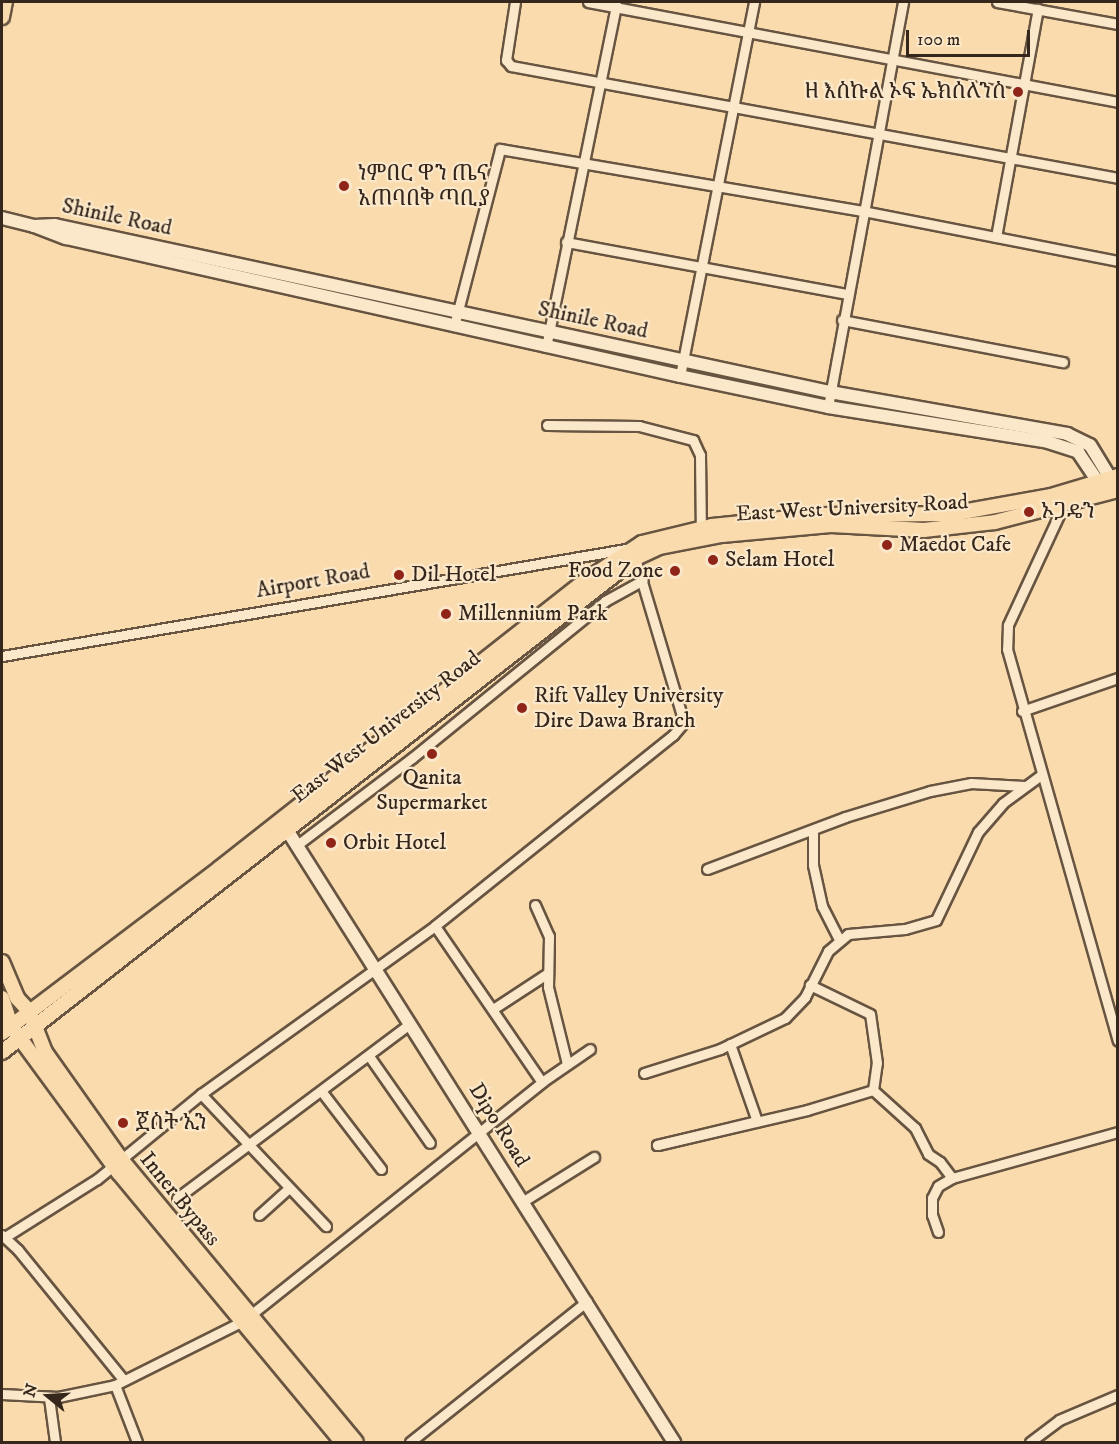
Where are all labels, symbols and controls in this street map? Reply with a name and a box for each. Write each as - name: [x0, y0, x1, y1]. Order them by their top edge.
- scale bar: [909, 18, 1034, 56]
- text: 100 m: [917, 29, 960, 51]
- place label: ዘ እስኩል ኦፍ ኤክሰለንስ: [804, 79, 1006, 105]
- marker: ዘ እስኩል ኦፍ ኤክሰለንስ: [1011, 85, 1025, 99]
- place label: ነምበር ዋን ጤና አጠባበቅ ጣቢያ: [358, 160, 490, 212]
- marker: ነምበር ዋን ጤና አጠባበቅ ጣቢያ: [335, 177, 353, 195]
- street label: Shinile Road: [60, 192, 174, 242]
- street label: Shinile Road: [536, 295, 650, 345]
- street label: East West University Road: [735, 489, 969, 527]
- place label: ኦጋዴን: [1041, 499, 1095, 525]
- marker: ኦጋዴን: [1022, 505, 1036, 519]
- place label: Maedot Cafe: [899, 532, 1011, 558]
- marker: Maedot Cafe: [880, 538, 894, 552]
- place label: Selam Hotel: [725, 547, 834, 573]
- marker: Selam Hotel: [706, 553, 720, 567]
- street label: Airport Road: [254, 558, 372, 604]
- place label: Food Zone: [568, 558, 663, 584]
- place label: Dil Hotel: [411, 562, 496, 588]
- marker: Food Zone: [668, 564, 682, 578]
- marker: Dil Hotel: [392, 568, 406, 582]
- place label: Millennium Park: [458, 601, 608, 627]
- marker: Millennium Park: [439, 607, 453, 621]
- street label: East West University Road: [286, 645, 486, 809]
- place label: Rift Valley University Dire Dawa Branch: [534, 682, 723, 734]
- marker: Rift Valley University Dire Dawa Branch: [515, 701, 529, 715]
- marker: Qanita Supermarket: [425, 747, 439, 761]
- place label: Qanita Supermarket: [376, 764, 488, 816]
- place label: Orbit Hotel: [343, 830, 446, 856]
- marker: Orbit Hotel: [324, 836, 338, 850]
- street label: Dipo Road: [463, 1078, 535, 1172]
- place label: ጀስት ኢን: [135, 1110, 207, 1136]
- marker: ጀስት ኢን: [116, 1116, 130, 1130]
- street label: Inner Bypass: [134, 1147, 226, 1251]
- north arrow: [18, 1366, 78, 1426]
- text: N: [19, 1381, 42, 1400]

